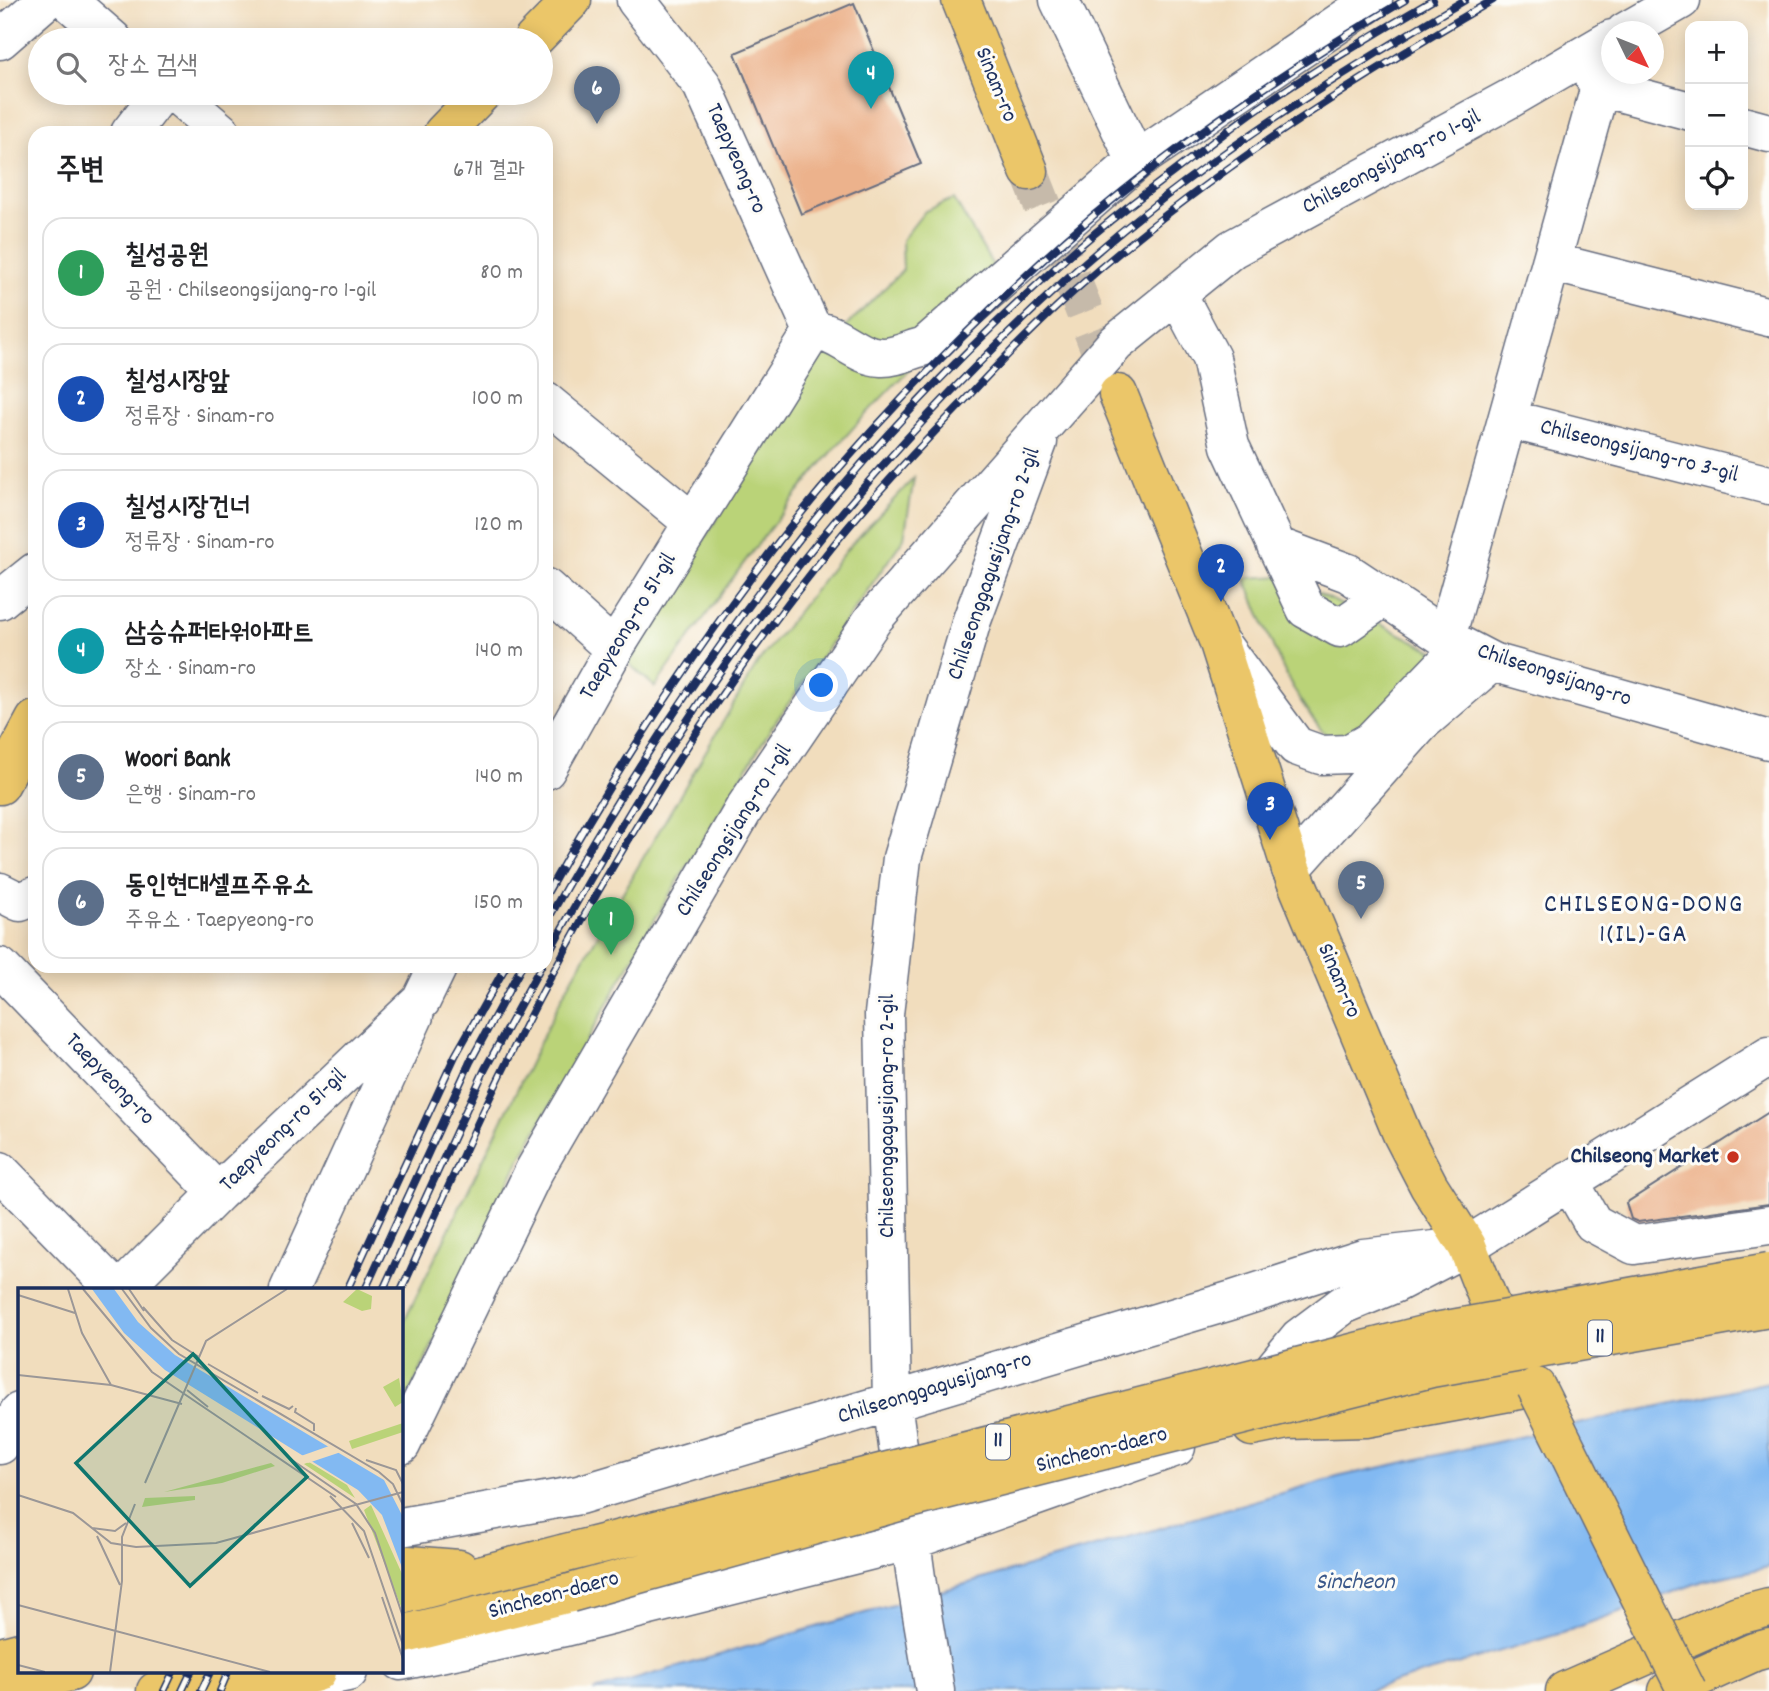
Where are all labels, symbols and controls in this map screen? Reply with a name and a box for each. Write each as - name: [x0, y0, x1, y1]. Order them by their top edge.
- north arrow: [1601, 21, 1664, 84]
- map controls: [1685, 21, 1748, 210]
- button: +: [1685, 21, 1748, 84]
- search box: [28, 28, 553, 105]
- street label: Sinam-ro: [965, 43, 1025, 127]
- icon: search: [52, 48, 90, 86]
- text: 장소 검색: [108, 48, 198, 85]
- pin: 4: [848, 51, 894, 109]
- pin: 6: [574, 66, 620, 124]
- button: −: [1685, 84, 1748, 147]
- street label: Taepyeong-ro: [696, 99, 774, 219]
- street label: Chilseongsijang-ro 1-gil: [1297, 102, 1488, 224]
- button: locate: [1685, 147, 1748, 210]
- text: 주변: [56, 151, 104, 194]
- text: 6개 결과: [453, 155, 525, 188]
- text: 칠성공원: [125, 238, 209, 275]
- text: 1: [78, 257, 84, 290]
- text: 80 m: [480, 257, 523, 290]
- text: 공원 · Chilseongsijang-ro 1-gil: [125, 275, 376, 308]
- text: 칠성시장앞: [125, 364, 230, 401]
- text: 2: [76, 383, 86, 416]
- text: 100 m: [472, 383, 523, 416]
- text: 정류장 · Sinam-ro: [125, 401, 275, 434]
- street label: Chilseongsijang-ro 3-gil: [1536, 411, 1742, 493]
- street label: Chilseonggagusijang-ro 2-gil: [940, 443, 1051, 685]
- text: 칠성시장건너: [125, 490, 251, 527]
- text: 3: [76, 509, 86, 542]
- text: 120 m: [474, 509, 523, 542]
- text: 정류장 · Sinam-ro: [125, 527, 275, 560]
- pin: 2: [1198, 544, 1244, 602]
- street label: Taepyeong-ro 51-gil: [572, 547, 686, 707]
- text: 삼승슈퍼타워아파트: [125, 616, 313, 653]
- text: 4: [76, 635, 86, 668]
- text: 140 m: [475, 635, 523, 668]
- street label: Chilseongsijang-ro: [1473, 636, 1635, 716]
- text: 장소 · Sinam-ro: [125, 653, 256, 686]
- your location: [804, 668, 838, 702]
- street label: Chilseongsijang-ro 1-gil: [668, 738, 802, 924]
- text: Woori Bank: [125, 742, 231, 779]
- text: 5: [76, 761, 86, 794]
- text: 140 m: [475, 761, 523, 794]
- text: 은행 · Sinam-ro: [125, 779, 256, 812]
- pin: 3: [1247, 782, 1293, 840]
- pin: 5: [1338, 861, 1384, 919]
- text: 동인현대셀프주유소: [125, 868, 313, 905]
- text: 6: [75, 887, 87, 920]
- text: 150 m: [474, 887, 523, 920]
- district label: CHILSEONG-DONG 1(IL)-GA: [1544, 887, 1744, 954]
- pin: 1: [588, 897, 634, 955]
- text: 주유소 · Taepyeong-ro: [125, 905, 314, 938]
- street label: Sinam-ro: [1308, 939, 1368, 1023]
- street label: Chilseonggagusijang-ro 2-gil: [872, 993, 905, 1238]
- street label: Taepyeong-ro: [56, 1026, 162, 1134]
- street label: Taepyeong-ro 51-gil: [213, 1061, 356, 1201]
- place label: Chilseong Market: [1571, 1141, 1720, 1174]
- marker: Chilseong Market: [1725, 1149, 1741, 1165]
- inset map: [18, 1288, 402, 1674]
- road number: 11: [1588, 1320, 1612, 1356]
- street label: Chilseonggagusijang-ro: [834, 1344, 1036, 1434]
- street label: Sincheon-daero: [1033, 1419, 1171, 1483]
- road number: 11: [986, 1424, 1010, 1460]
- street label: Sincheon-daero: [485, 1563, 623, 1629]
- water label: Sincheon: [1315, 1566, 1395, 1600]

